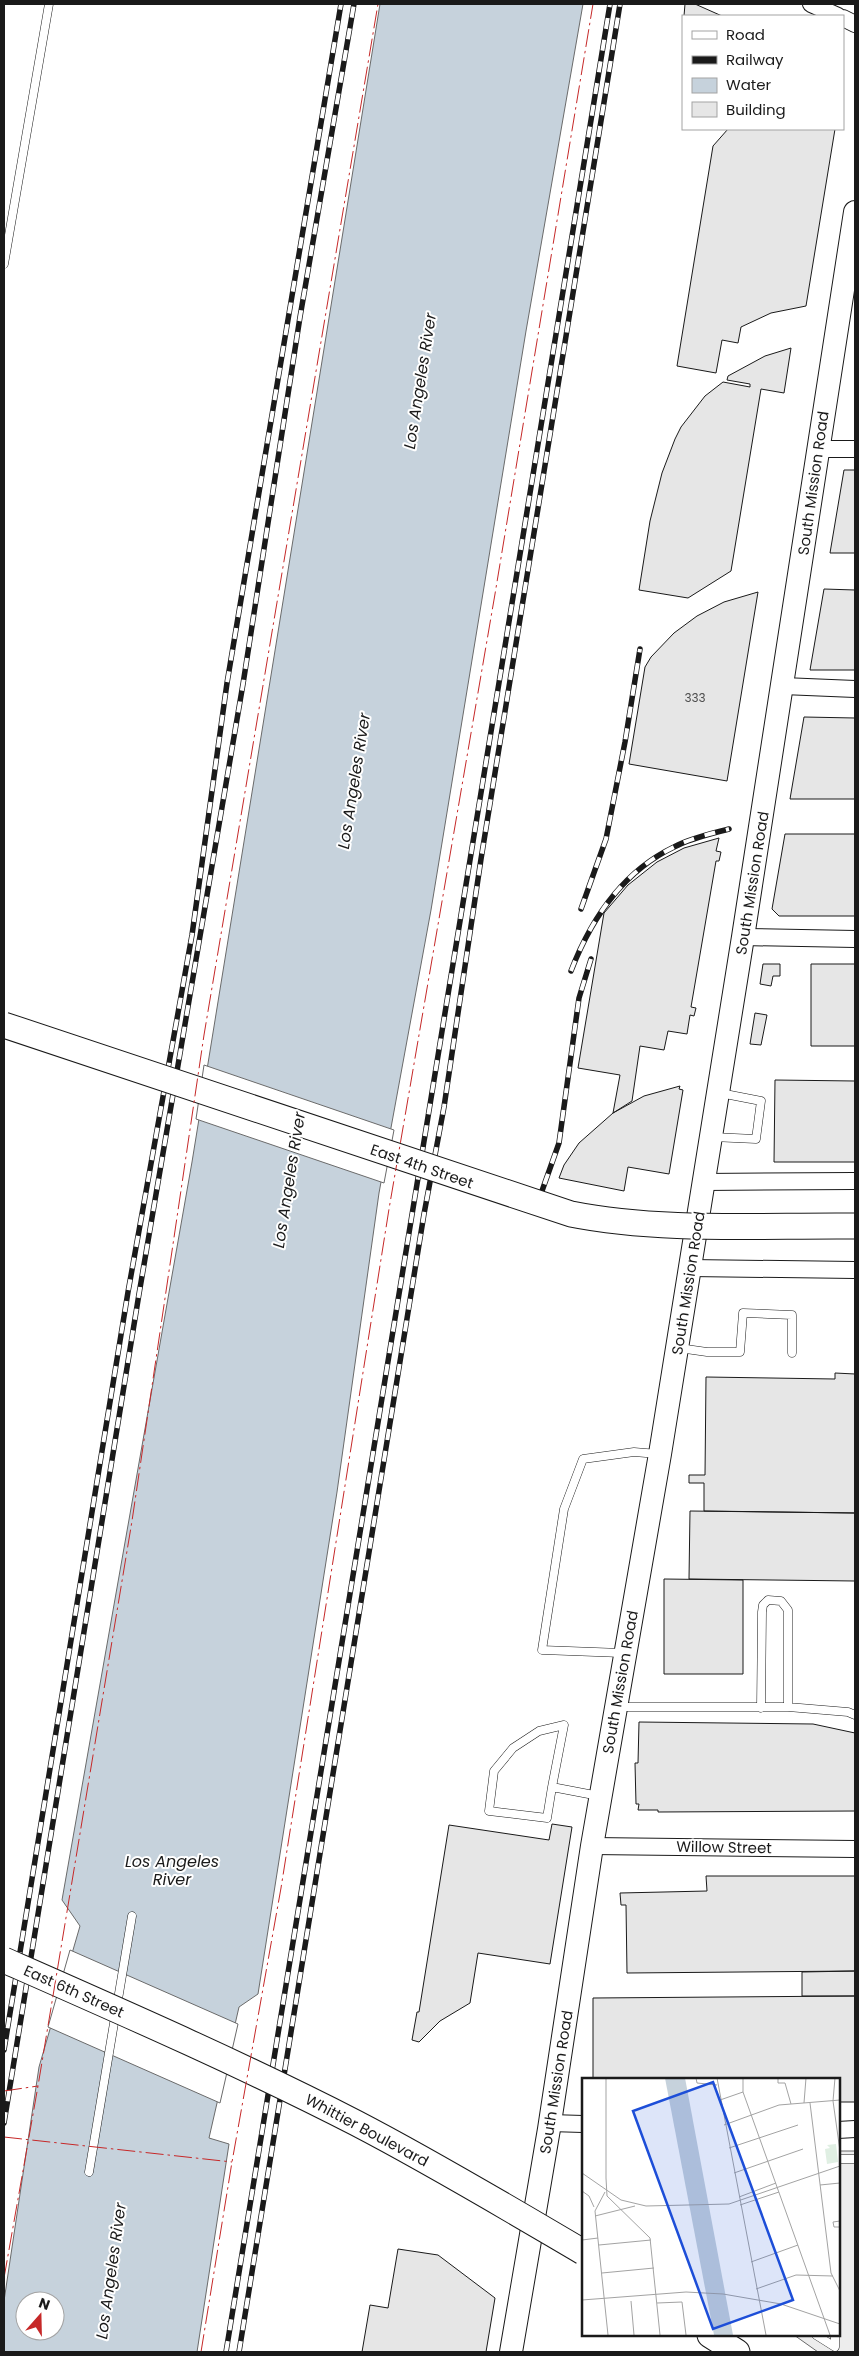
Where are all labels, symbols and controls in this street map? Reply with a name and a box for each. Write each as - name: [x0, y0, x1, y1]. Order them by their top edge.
- legend: [682, 15, 844, 130]
- text: Road: [726, 24, 765, 45]
- text: Railway: [726, 49, 784, 70]
- text: Water: [726, 74, 772, 95]
- text: Building: [726, 99, 786, 120]
- water label: Los Angeles River: [398, 310, 442, 451]
- street label: South Mission Road: [792, 410, 834, 556]
- house number: 333: [684, 689, 706, 706]
- water label: Los Angeles River: [332, 710, 376, 851]
- street label: South Mission Road: [730, 810, 774, 956]
- water label: Los Angeles River: [267, 1109, 311, 1250]
- street label: East 4th Street: [368, 1139, 476, 1193]
- street label: South Mission Road: [666, 1210, 710, 1356]
- street label: South Mission Road: [597, 1609, 643, 1755]
- street label: Willow Street: [676, 1836, 772, 1858]
- water label: Los Angeles River: [125, 1850, 219, 1891]
- street label: East 6th Street: [21, 1960, 127, 2022]
- street label: South Mission Road: [534, 2009, 578, 2155]
- inset map: [582, 2078, 839, 2336]
- street label: Whittier Boulevard: [302, 2089, 432, 2171]
- water label: Los Angeles River: [90, 2200, 132, 2341]
- north arrow: [15, 2291, 65, 2341]
- text: N: [36, 2293, 53, 2315]

